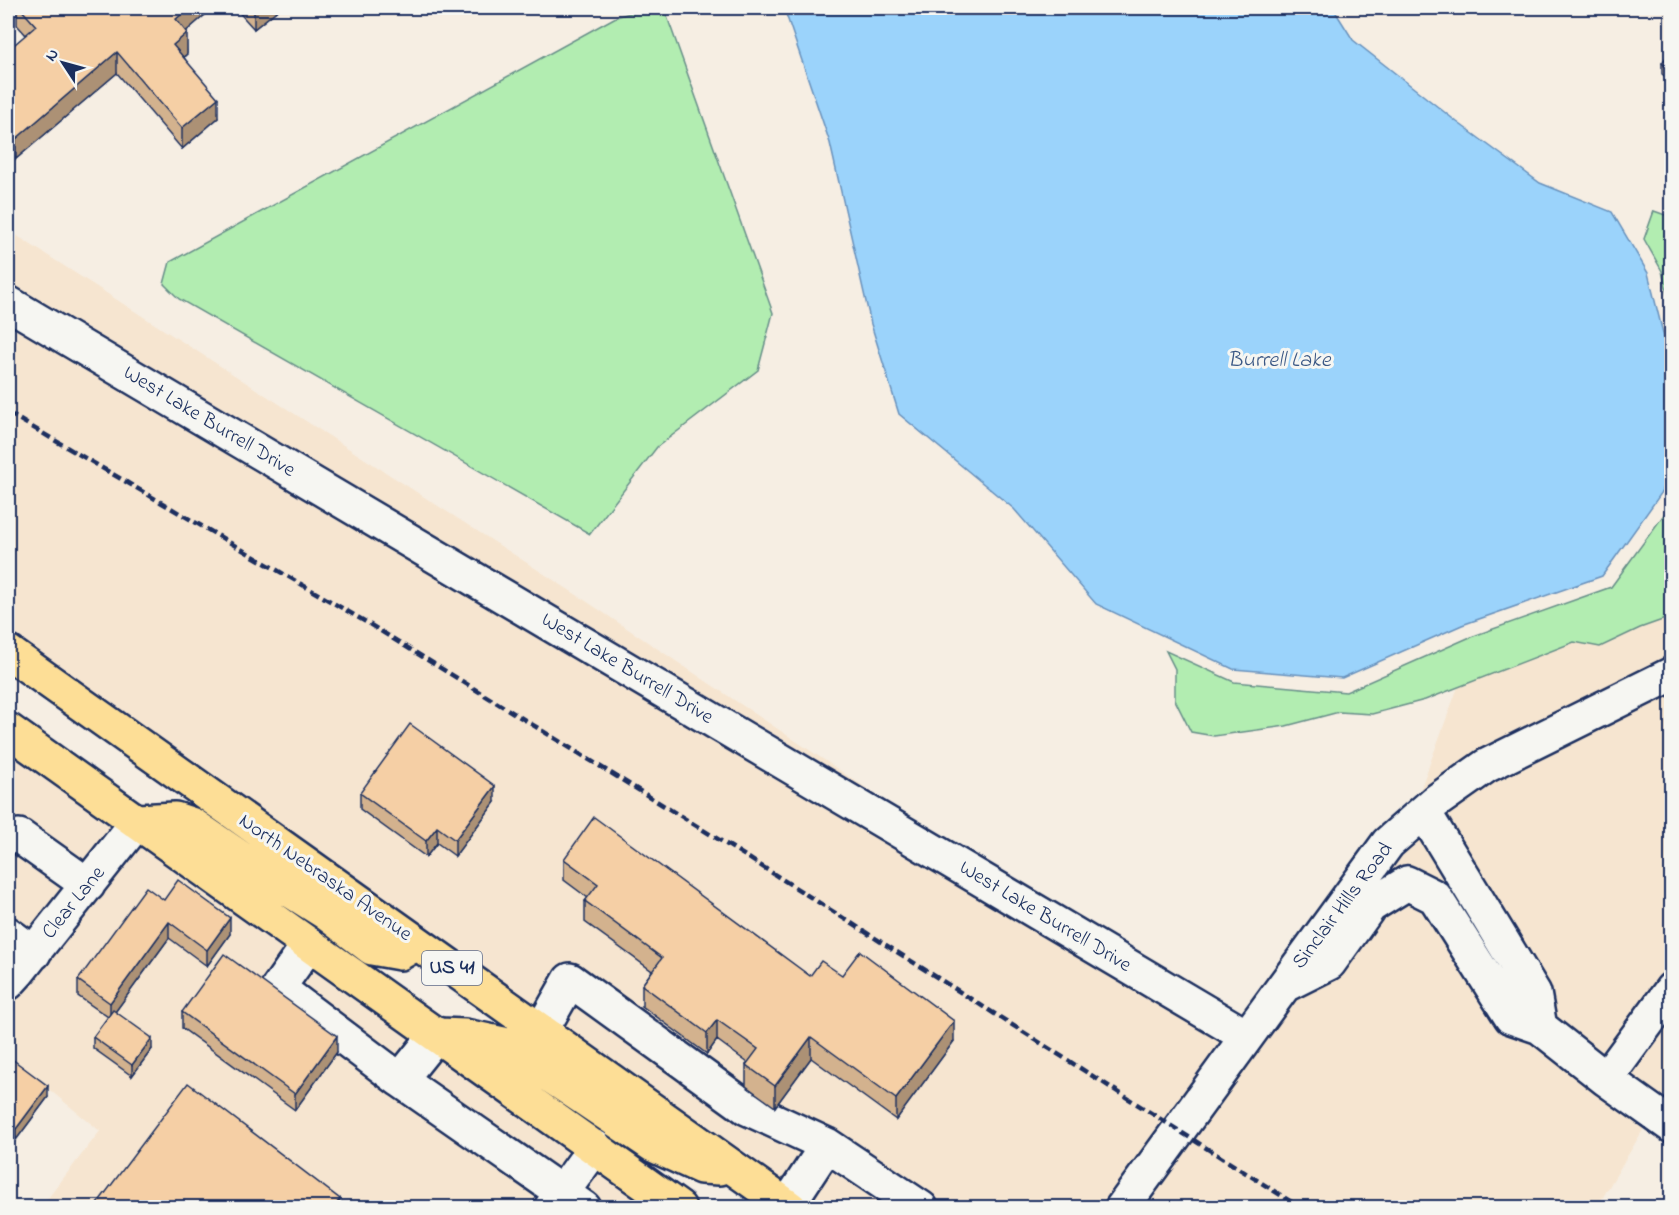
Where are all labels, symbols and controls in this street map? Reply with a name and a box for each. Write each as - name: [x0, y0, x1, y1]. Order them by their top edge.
- north arrow: [33, 33, 93, 93]
- text: N: [40, 44, 65, 67]
- water label: Burrell Lake: [1227, 345, 1332, 377]
- street label: West Lake Burrell Drive: [117, 359, 301, 486]
- street label: West Lake Burrell Drive: [535, 606, 719, 733]
- street label: North Nebraska Avenue: [232, 807, 418, 950]
- street label: Sinclair Hills Road: [1285, 836, 1401, 976]
- street label: West Lake Burrell Drive: [953, 854, 1137, 981]
- street label: Clear Lane: [35, 860, 113, 946]
- road number: US 41: [422, 951, 482, 985]

